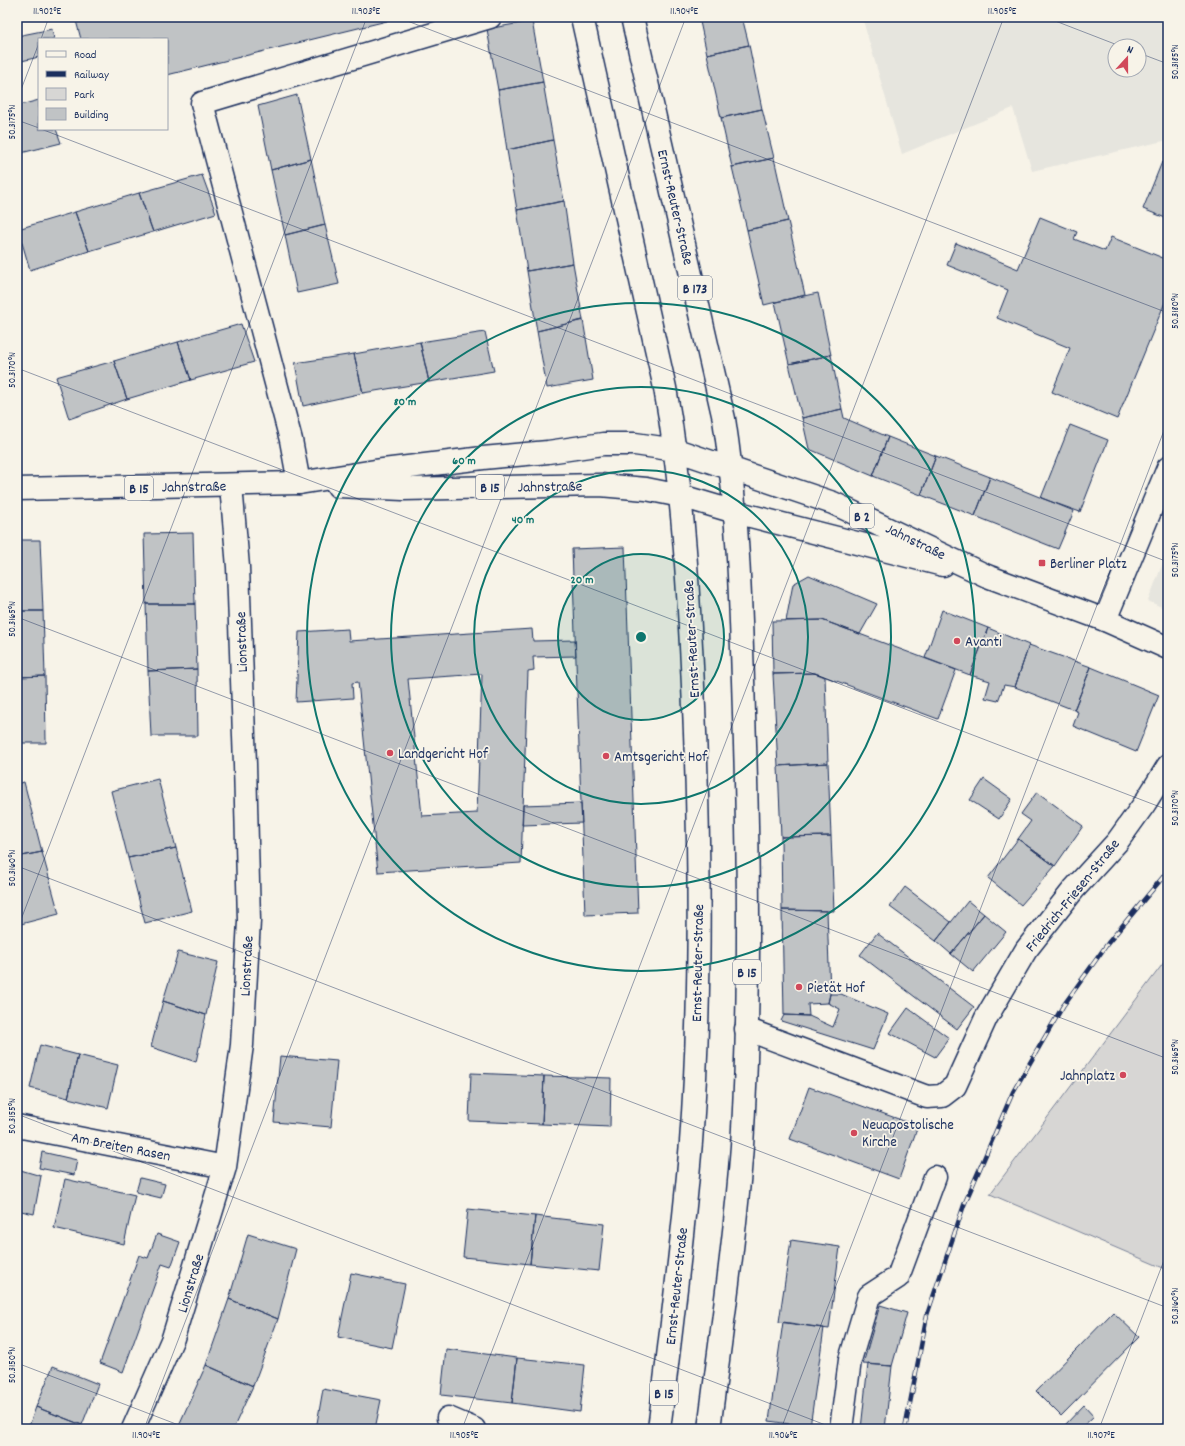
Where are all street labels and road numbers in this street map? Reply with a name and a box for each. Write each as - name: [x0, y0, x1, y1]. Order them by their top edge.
- street label: Ernst-Reuter-Straße: [650, 148, 698, 268]
- road number: B 173: [678, 276, 712, 300]
- road number: B 15: [476, 475, 504, 499]
- road number: B 15: [125, 476, 153, 500]
- street label: Jahnstraße: [162, 476, 227, 500]
- street label: Jahnstraße: [518, 476, 583, 500]
- road number: B 2: [850, 504, 874, 528]
- street label: Jahnstraße: [881, 519, 949, 567]
- street label: Ernst-Reuter-Straße: [679, 579, 707, 698]
- street label: Lionstraße: [231, 611, 255, 673]
- street label: Friedrich-Friesen-Straße: [1021, 835, 1126, 958]
- street label: Ernst-Reuter-Straße: [687, 903, 711, 1022]
- street label: Lionstraße: [235, 935, 261, 997]
- road number: B 15: [733, 960, 761, 984]
- street label: Am Breiten Rasen: [69, 1128, 172, 1168]
- street label: Ernst-Reuter-Straße: [661, 1226, 695, 1346]
- street label: Lionstraße: [173, 1251, 211, 1316]
- road number: B 15: [650, 1381, 678, 1405]

